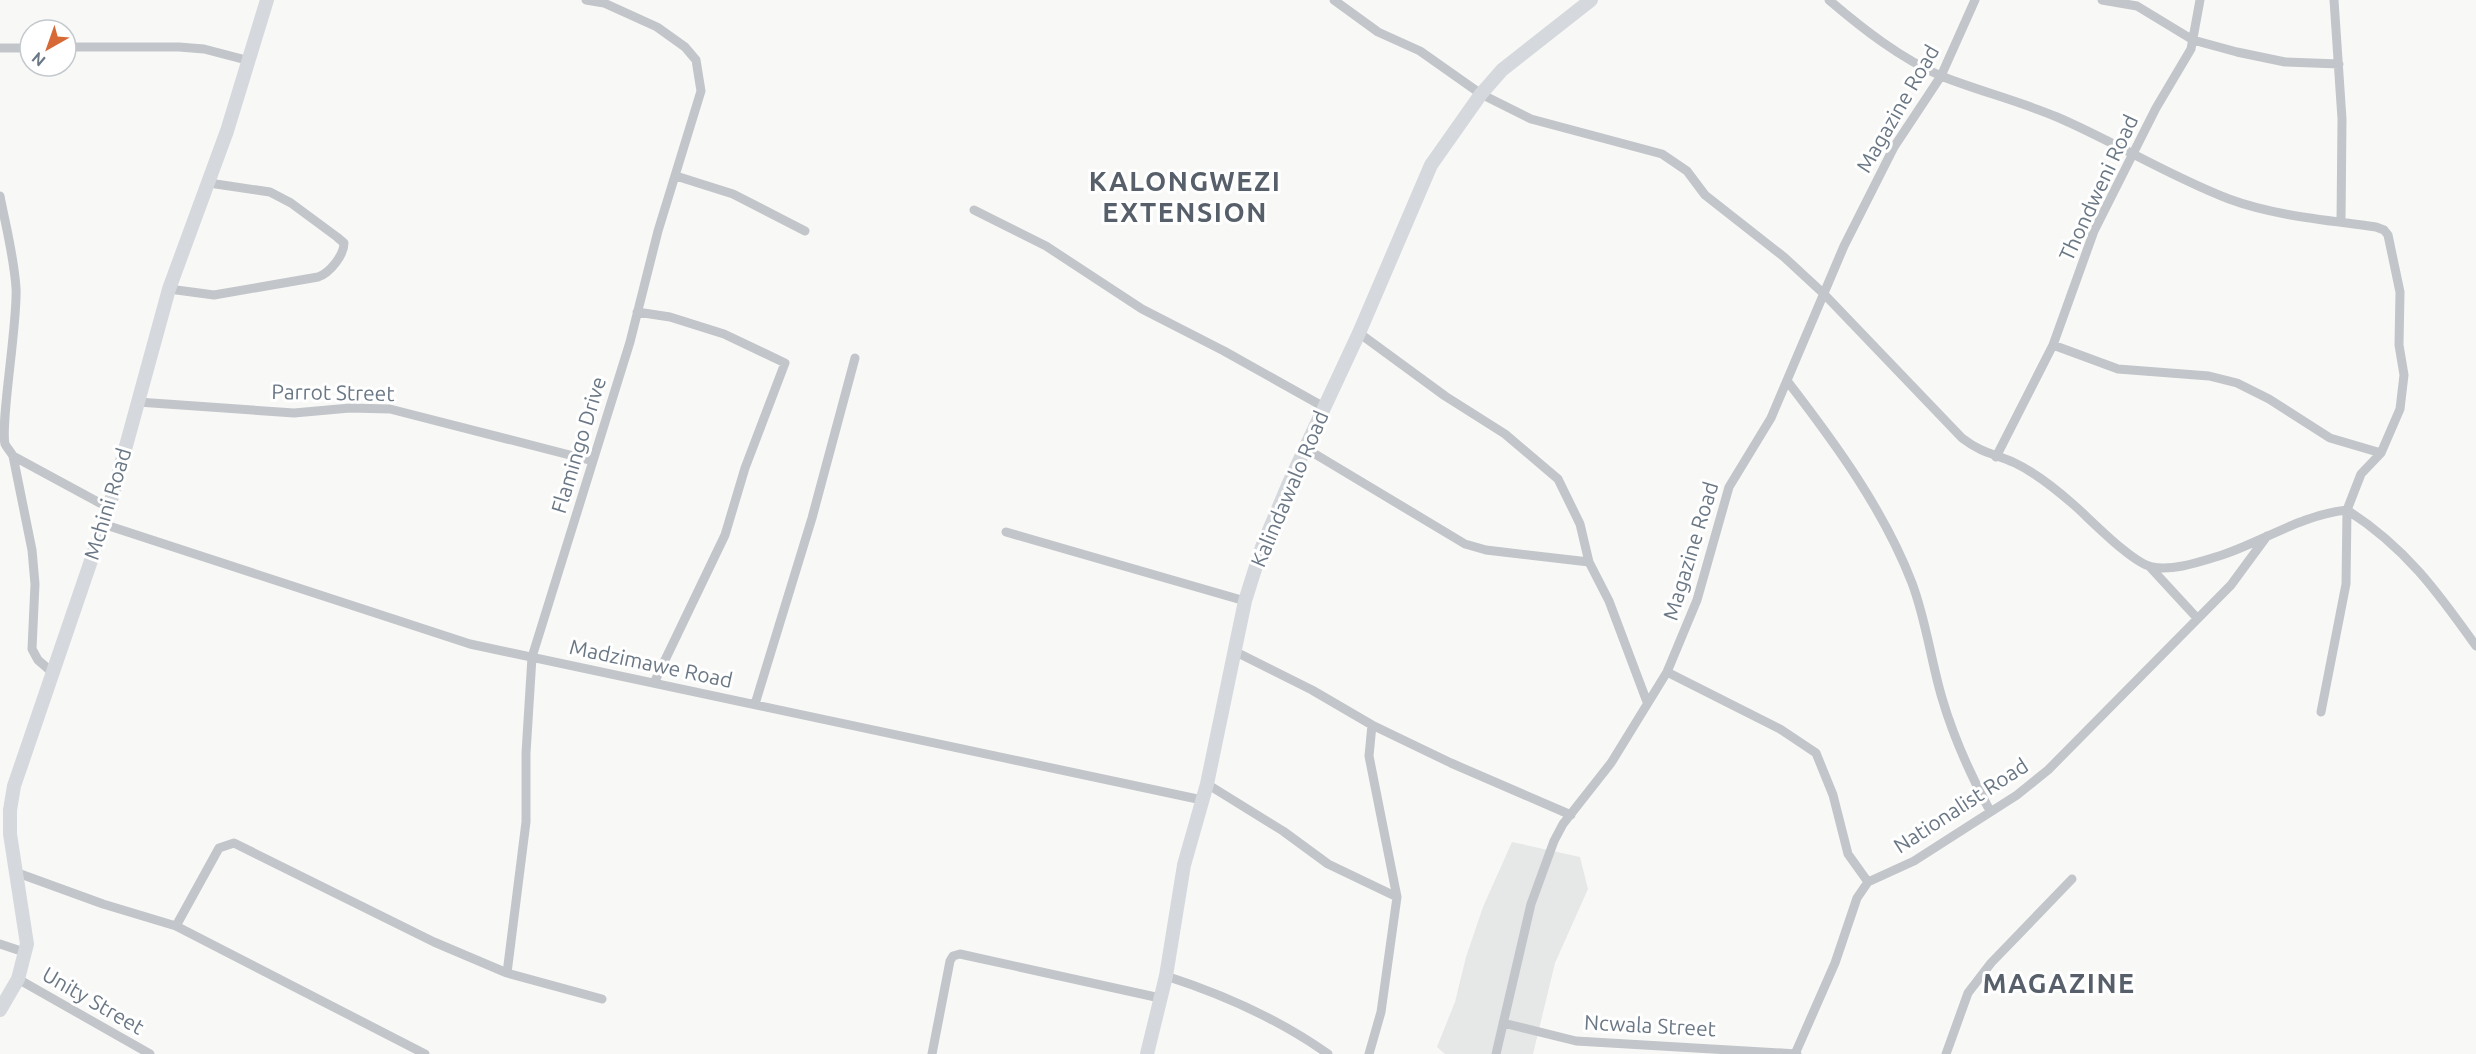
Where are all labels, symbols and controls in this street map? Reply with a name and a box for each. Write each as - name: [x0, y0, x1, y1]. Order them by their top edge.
- north arrow: [18, 18, 78, 78]
- street label: Magazine Road: [1851, 40, 1943, 177]
- text: N: [28, 49, 49, 70]
- street label: Thondweni Road: [2054, 111, 2142, 264]
- district label: KALONGWEZI EXTENSION: [1089, 166, 1281, 227]
- street label: Flamingo Drive: [546, 374, 610, 516]
- street label: Parrot Street: [271, 379, 395, 405]
- street label: Kalindawalo Road: [1245, 407, 1333, 570]
- street label: Mchini Road: [79, 445, 135, 562]
- street label: Magazine Road: [1658, 479, 1722, 623]
- street label: Madzimawe Road: [567, 634, 735, 692]
- street label: Nationalist Road: [1889, 753, 2032, 858]
- street label: Unity Street: [38, 961, 149, 1039]
- district label: MAGAZINE: [1982, 968, 2136, 998]
- street label: Ncwala Street: [1584, 1010, 1717, 1040]

